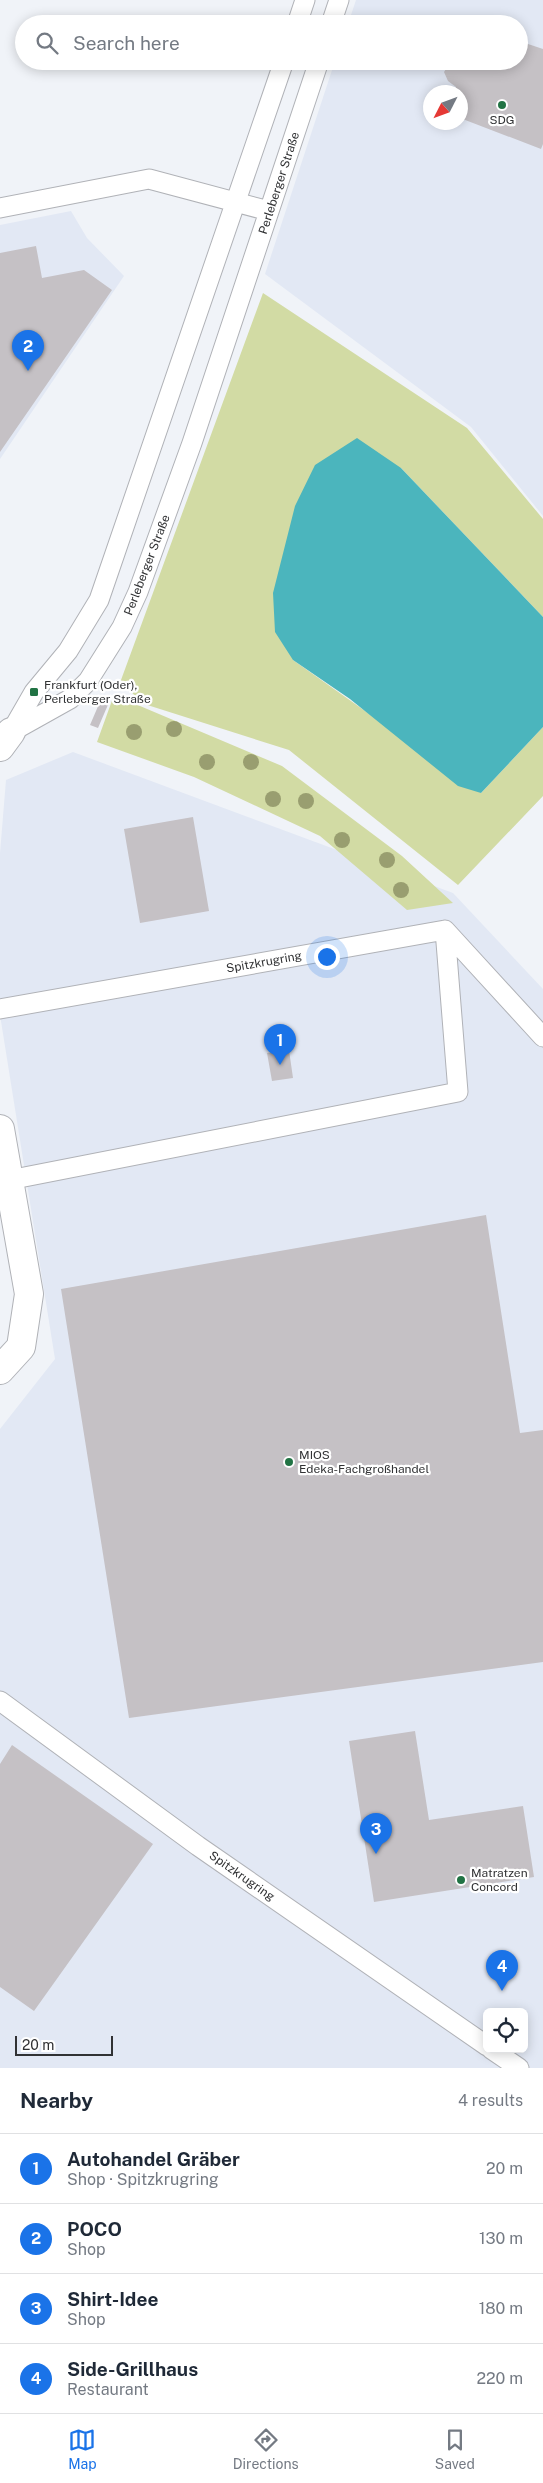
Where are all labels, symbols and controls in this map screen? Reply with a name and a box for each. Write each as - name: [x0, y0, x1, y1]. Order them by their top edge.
- search box: [15, 15, 528, 70]
- icon: search: [33, 29, 61, 57]
- text: Search here: [73, 32, 180, 54]
- north arrow: [423, 85, 468, 130]
- marker: SDG: [496, 99, 508, 111]
- place label: SDG: [489, 113, 515, 127]
- street label: Perleberger Straße: [256, 130, 302, 236]
- pin: 2: [12, 330, 44, 371]
- street label: Perleberger Straße: [121, 512, 173, 617]
- place label: Frankfurt (Oder), Perleberger Straße: [44, 678, 151, 706]
- marker: Frankfurt (Oder), Perleberger Straße: [28, 686, 40, 698]
- your location: [314, 944, 340, 970]
- street label: Spitzkrugring: [225, 948, 303, 976]
- pin: 1: [264, 1024, 296, 1065]
- place label: MIOS Edeka-Fachgroßhandel: [299, 1448, 429, 1476]
- marker: MIOS Edeka-Fachgroßhandel: [283, 1456, 295, 1468]
- pin: 3: [360, 1813, 392, 1854]
- street label: Spitzkrugring: [207, 1848, 277, 1904]
- place label: Matratzen Concord: [471, 1866, 528, 1894]
- marker: Matratzen Concord: [455, 1874, 467, 1886]
- pin: 4: [486, 1950, 518, 1991]
- map controls: [483, 2008, 528, 2053]
- button: locate: [483, 2008, 528, 2053]
- scale bar: [15, 2033, 112, 2056]
- text: 20 m: [22, 2037, 54, 2053]
- text: Nearby: [20, 2088, 93, 2113]
- text: 4 results: [458, 2091, 523, 2110]
- text: Autohandel Gräber: [67, 2148, 240, 2170]
- text: 1: [33, 2159, 39, 2178]
- text: 20 m: [486, 2159, 523, 2178]
- text: Shop · Spitzkrugring: [67, 2170, 219, 2189]
- text: POCO: [67, 2218, 122, 2240]
- text: 2: [31, 2229, 41, 2248]
- text: 130 m: [479, 2229, 523, 2248]
- text: Shop: [67, 2240, 106, 2259]
- text: Shirt-Idee: [67, 2288, 158, 2310]
- text: 3: [31, 2299, 41, 2318]
- text: 180 m: [479, 2299, 523, 2318]
- text: Shop: [67, 2310, 106, 2329]
- text: Side-Grillhaus: [67, 2358, 198, 2380]
- text: 4: [31, 2369, 41, 2388]
- text: 220 m: [476, 2369, 523, 2388]
- text: Restaurant: [67, 2380, 149, 2399]
- tab: Map: [68, 2426, 97, 2472]
- tab: Directions: [233, 2426, 299, 2472]
- tab: Saved: [435, 2426, 475, 2472]

